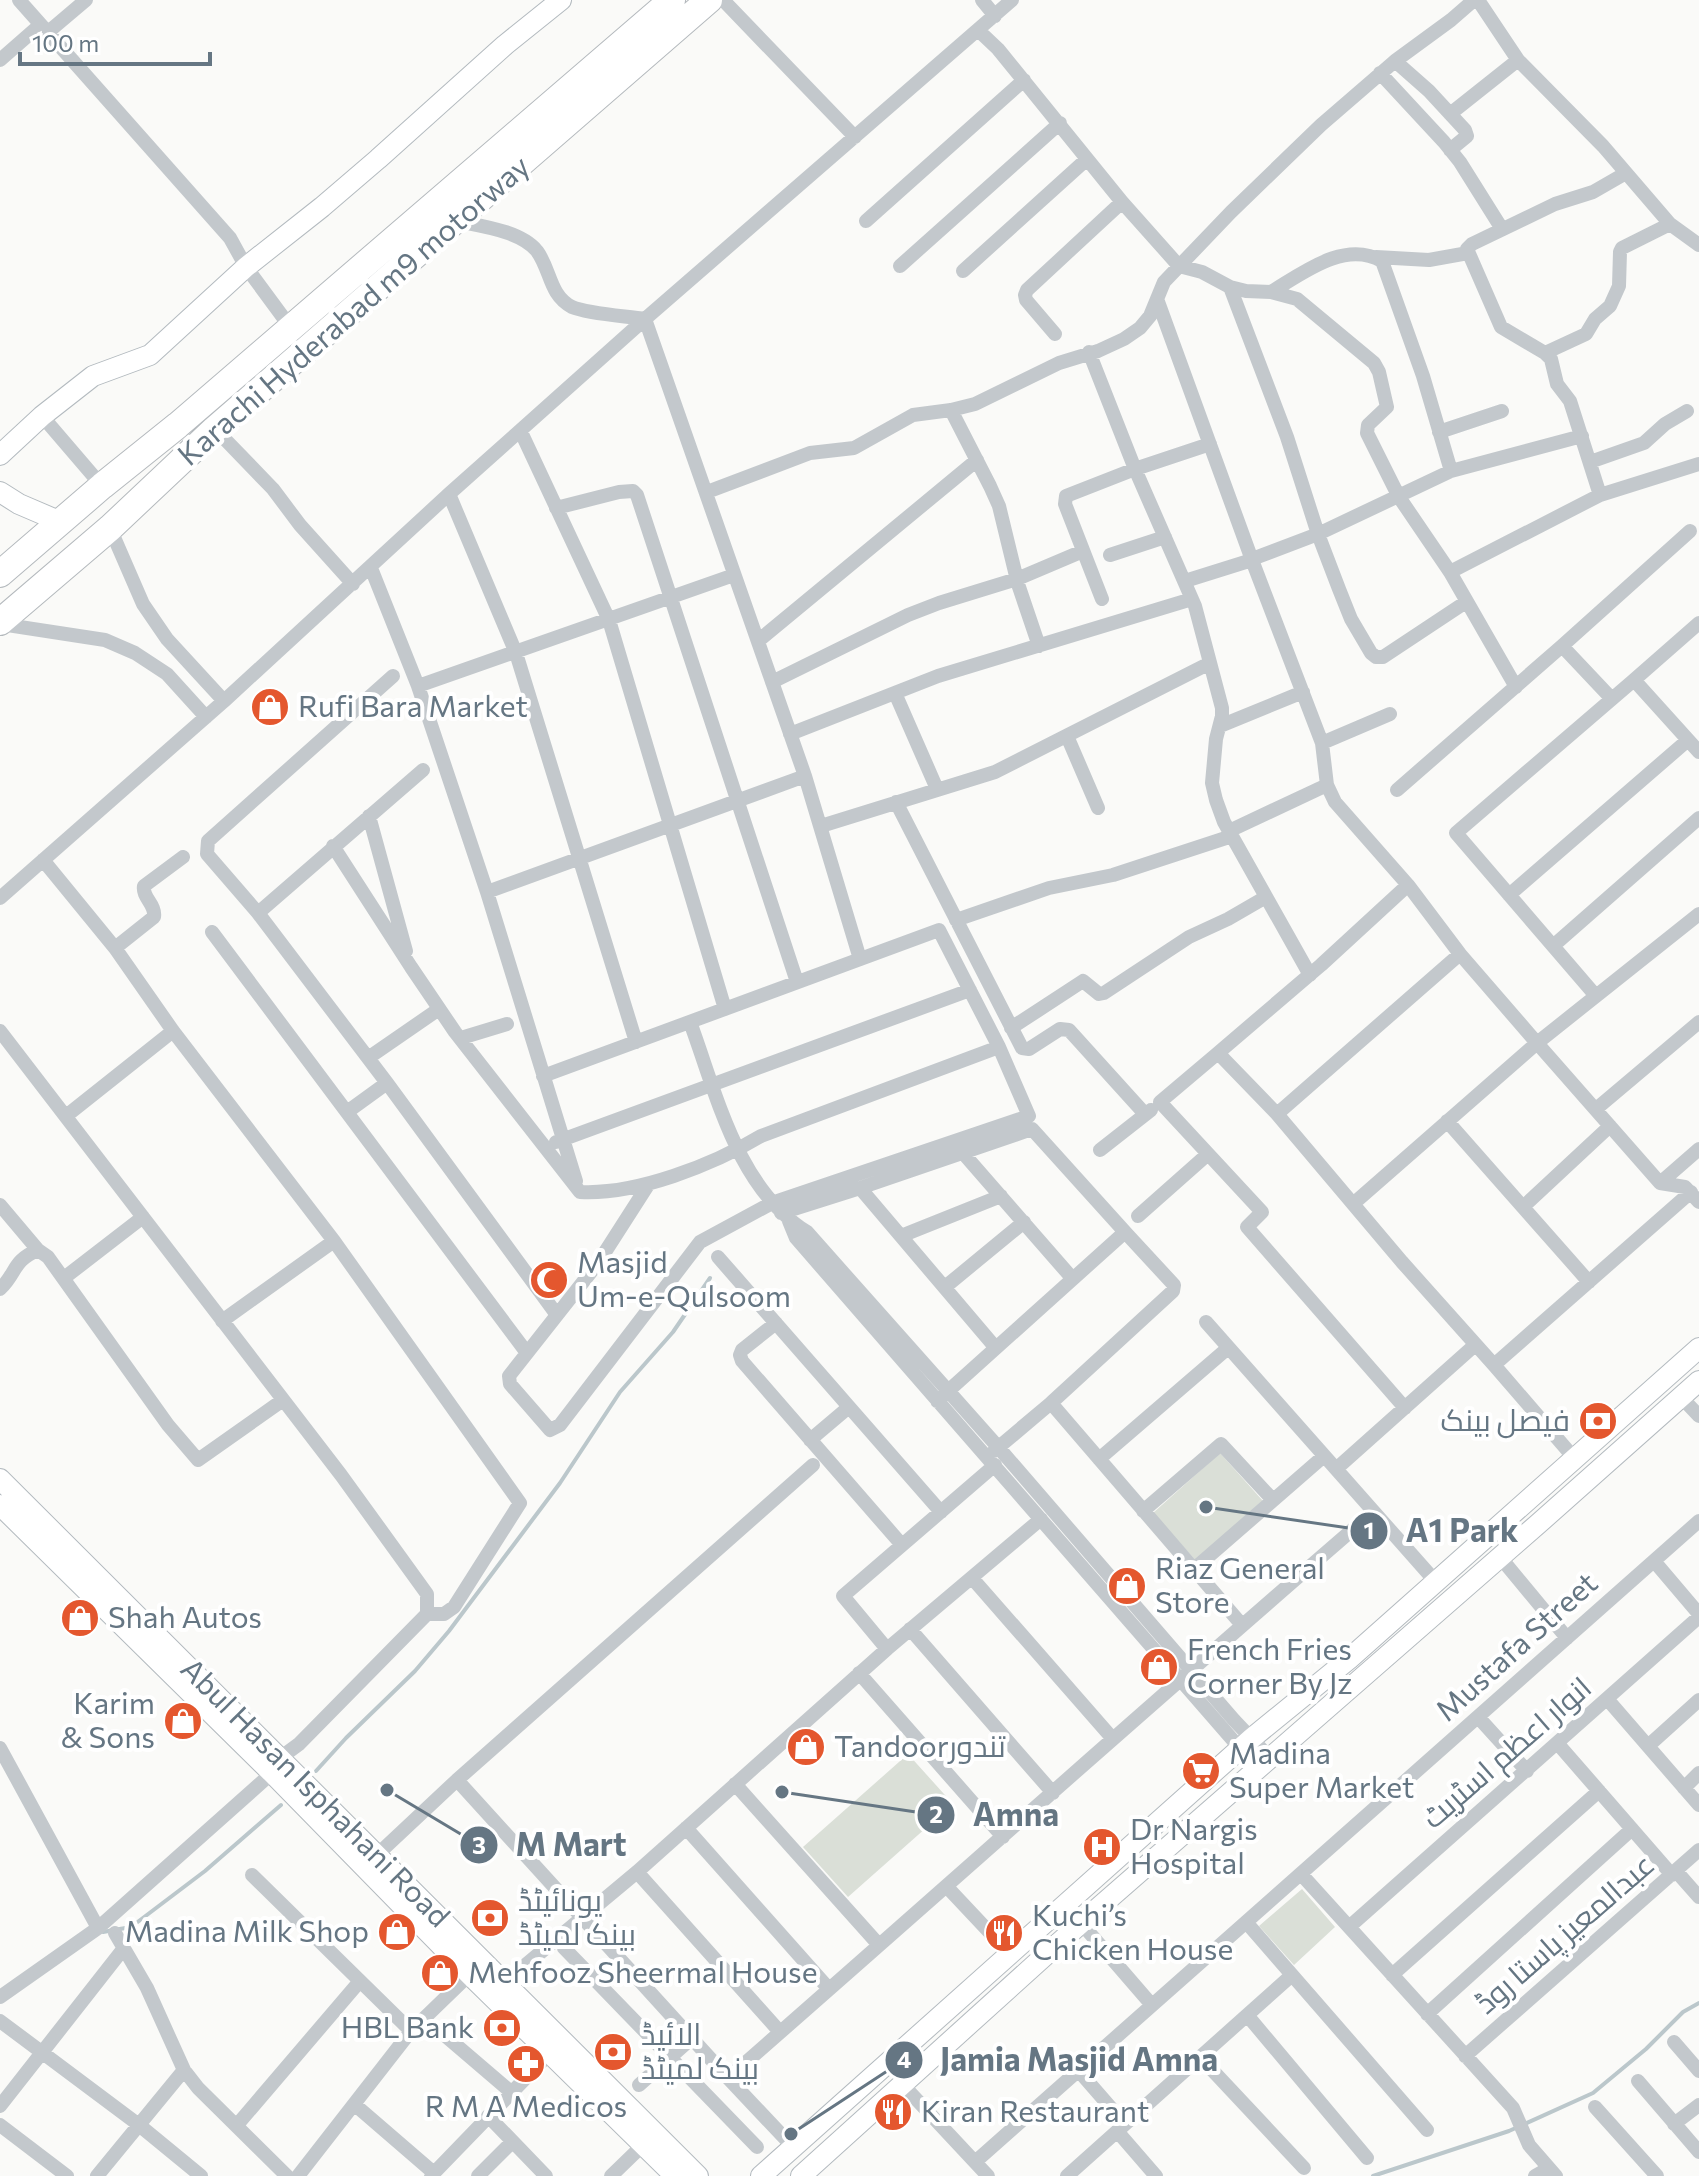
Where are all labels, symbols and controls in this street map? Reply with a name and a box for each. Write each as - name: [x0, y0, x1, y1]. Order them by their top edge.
- scale bar: [20, 16, 210, 66]
- text: 100 m: [32, 28, 99, 57]
- street label: Karachi Hyderabad m9 motorway: [169, 146, 536, 472]
- shop icon: Rufi Bara Market: [249, 686, 291, 728]
- place label: Rufi Bara Market: [298, 686, 528, 723]
- place label: Masjid Um-e-Qulsoom: [577, 1242, 791, 1313]
- mosque icon: Masjid Um-e-Qulsoom: [528, 1259, 570, 1301]
- place label: فیصل بینک: [1441, 1400, 1570, 1439]
- bank icon: فیصل بینک: [1577, 1400, 1619, 1442]
- callout: A1 Park: [1349, 1503, 1534, 1559]
- text: A1 Park: [1406, 1509, 1519, 1549]
- text: 1: [1364, 1515, 1374, 1544]
- place label: Riaz General Store: [1155, 1548, 1325, 1619]
- street label: Mustafa Street: [1427, 1563, 1604, 1727]
- shop icon: Riaz General Store: [1106, 1565, 1148, 1607]
- shop icon: Shah Autos: [59, 1597, 101, 1639]
- place label: Shah Autos: [108, 1597, 262, 1634]
- place label: French Fries Corner By Jz: [1187, 1629, 1352, 1700]
- shop icon: French Fries Corner By Jz: [1138, 1646, 1180, 1688]
- street label: Abul Hasan Isphahani Road: [175, 1649, 459, 1933]
- street label: انوار اعظم اسٹریٹ: [1413, 1668, 1600, 1838]
- place label: Karim & Sons: [61, 1683, 155, 1754]
- shop icon: Karim & Sons: [162, 1700, 204, 1742]
- shop icon: Tandoorتندور: [785, 1726, 827, 1768]
- place label: Tandoorتندور: [834, 1726, 1006, 1764]
- place label: Madina Super Market: [1229, 1733, 1414, 1804]
- supermarket icon: Madina Super Market: [1180, 1750, 1222, 1792]
- callout: Amna: [916, 1787, 1075, 1843]
- text: Amna: [973, 1793, 1059, 1833]
- text: 2: [929, 1799, 943, 1828]
- place label: Dr Nargis Hospital: [1130, 1809, 1258, 1880]
- callout: M Mart: [459, 1817, 642, 1873]
- text: M Mart: [515, 1823, 627, 1863]
- hospital icon: Dr Nargis Hospital: [1081, 1826, 1123, 1868]
- text: 3: [472, 1830, 486, 1859]
- street label: عبدالمعیز پاستا روڈ: [1466, 1844, 1663, 2022]
- place label: یونائیٹڈ بینک لمیٹڈ: [518, 1880, 636, 1951]
- place label: Kuchi’s Chicken House: [1032, 1895, 1233, 1966]
- bank icon: یونائیٹڈ بینک لمیٹڈ: [469, 1897, 511, 1939]
- place label: Madina Milk Shop: [125, 1911, 369, 1948]
- shop icon: Madina Milk Shop: [376, 1911, 418, 1953]
- restaurant icon: Kuchi’s Chicken House: [983, 1912, 1025, 1954]
- shop icon: Mehfooz Sheermal House: [419, 1952, 461, 1994]
- place label: Mehfooz Sheermal House: [468, 1952, 818, 1989]
- place label: HBL Bank: [341, 2007, 474, 2044]
- bank icon: HBL Bank: [481, 2007, 523, 2049]
- place label: الائیڈ بینک لمیٹڈ: [641, 2014, 759, 2085]
- bank icon: الائیڈ بینک لمیٹڈ: [592, 2031, 634, 2073]
- callout: Jamia Masjid Amna: [884, 2032, 1234, 2088]
- text: Jamia Masjid Amna: [940, 2038, 1218, 2078]
- pharmacy icon: R M A Medicos: [505, 2043, 547, 2085]
- text: 4: [897, 2044, 912, 2073]
- place label: R M A Medicos: [425, 2086, 627, 2123]
- restaurant icon: Kiran Restaurant: [872, 2091, 914, 2133]
- place label: Kiran Restaurant: [921, 2091, 1149, 2128]

